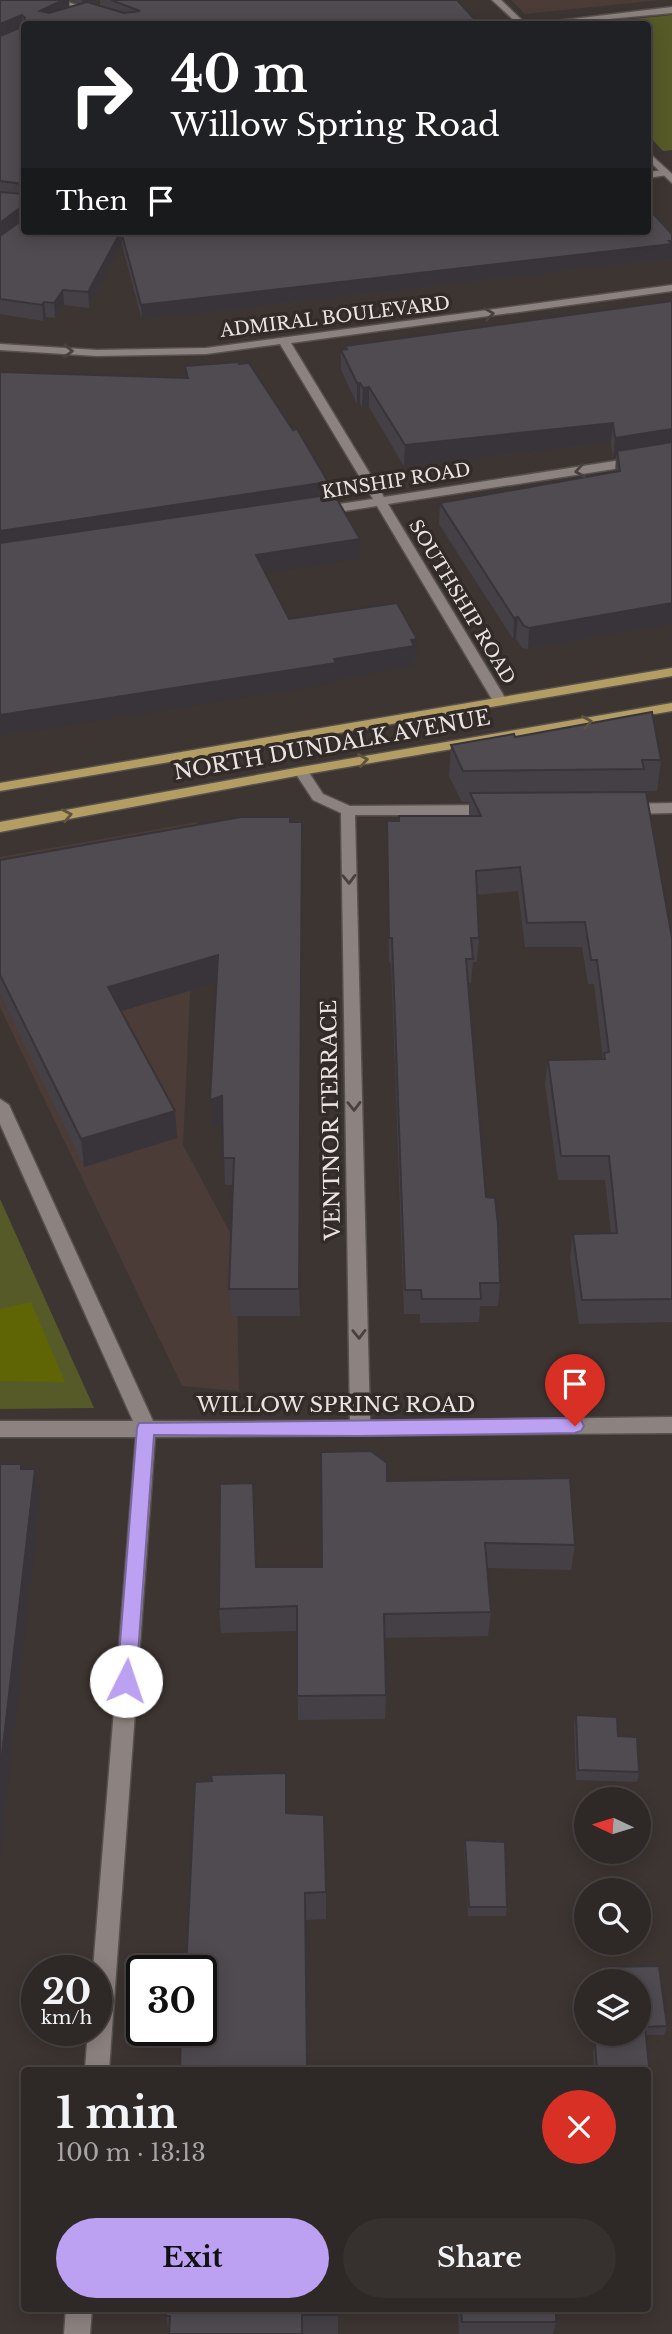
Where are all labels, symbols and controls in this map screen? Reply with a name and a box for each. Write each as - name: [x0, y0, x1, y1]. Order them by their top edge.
- text: 40 m: [171, 44, 308, 105]
- icon: right: [56, 49, 147, 140]
- text: Willow Spring Road: [171, 105, 500, 145]
- icon: arrive: [142, 182, 180, 220]
- text: Then: [56, 185, 128, 217]
- street label: ADMIRAL BOULEVARD: [218, 292, 451, 342]
- one-way arrow: [483, 307, 495, 322]
- one-way arrow: [63, 344, 74, 359]
- street label: KINSHIP ROAD: [320, 458, 472, 504]
- one-way arrow: [574, 463, 586, 478]
- street label: SOUTHSHIP ROAD: [404, 516, 520, 688]
- street label: NORTH DUNDALK AVENUE: [172, 704, 492, 786]
- one-way arrow: [581, 715, 593, 730]
- one-way arrow: [357, 753, 369, 768]
- one-way arrow: [61, 808, 73, 823]
- one-way arrow: [341, 874, 357, 885]
- street label: VENTNOR TERRACE: [316, 1000, 346, 1241]
- one-way arrow: [346, 1102, 362, 1112]
- one-way arrow: [351, 1329, 366, 1340]
- pin: [545, 1354, 605, 1426]
- icon: arrive: [556, 1365, 594, 1403]
- street label: WILLOW SPRING ROAD: [196, 1392, 475, 1418]
- position arrow: [89, 1644, 163, 1718]
- north arrow: [574, 1787, 651, 1864]
- map controls: [574, 1787, 651, 2046]
- button: search: [574, 1878, 651, 1955]
- speed limit sign: 30: [126, 1955, 217, 2046]
- button: layers: [574, 1969, 651, 2046]
- text: 20: [42, 1970, 91, 2013]
- text: km/h: [41, 2007, 92, 2029]
- text: 1 min: [56, 2087, 178, 2139]
- button: close: [542, 2090, 616, 2164]
- text: 100 m · 13:13: [56, 2139, 206, 2167]
- button: Exit: [56, 2218, 329, 2298]
- button: Share: [343, 2218, 616, 2298]

